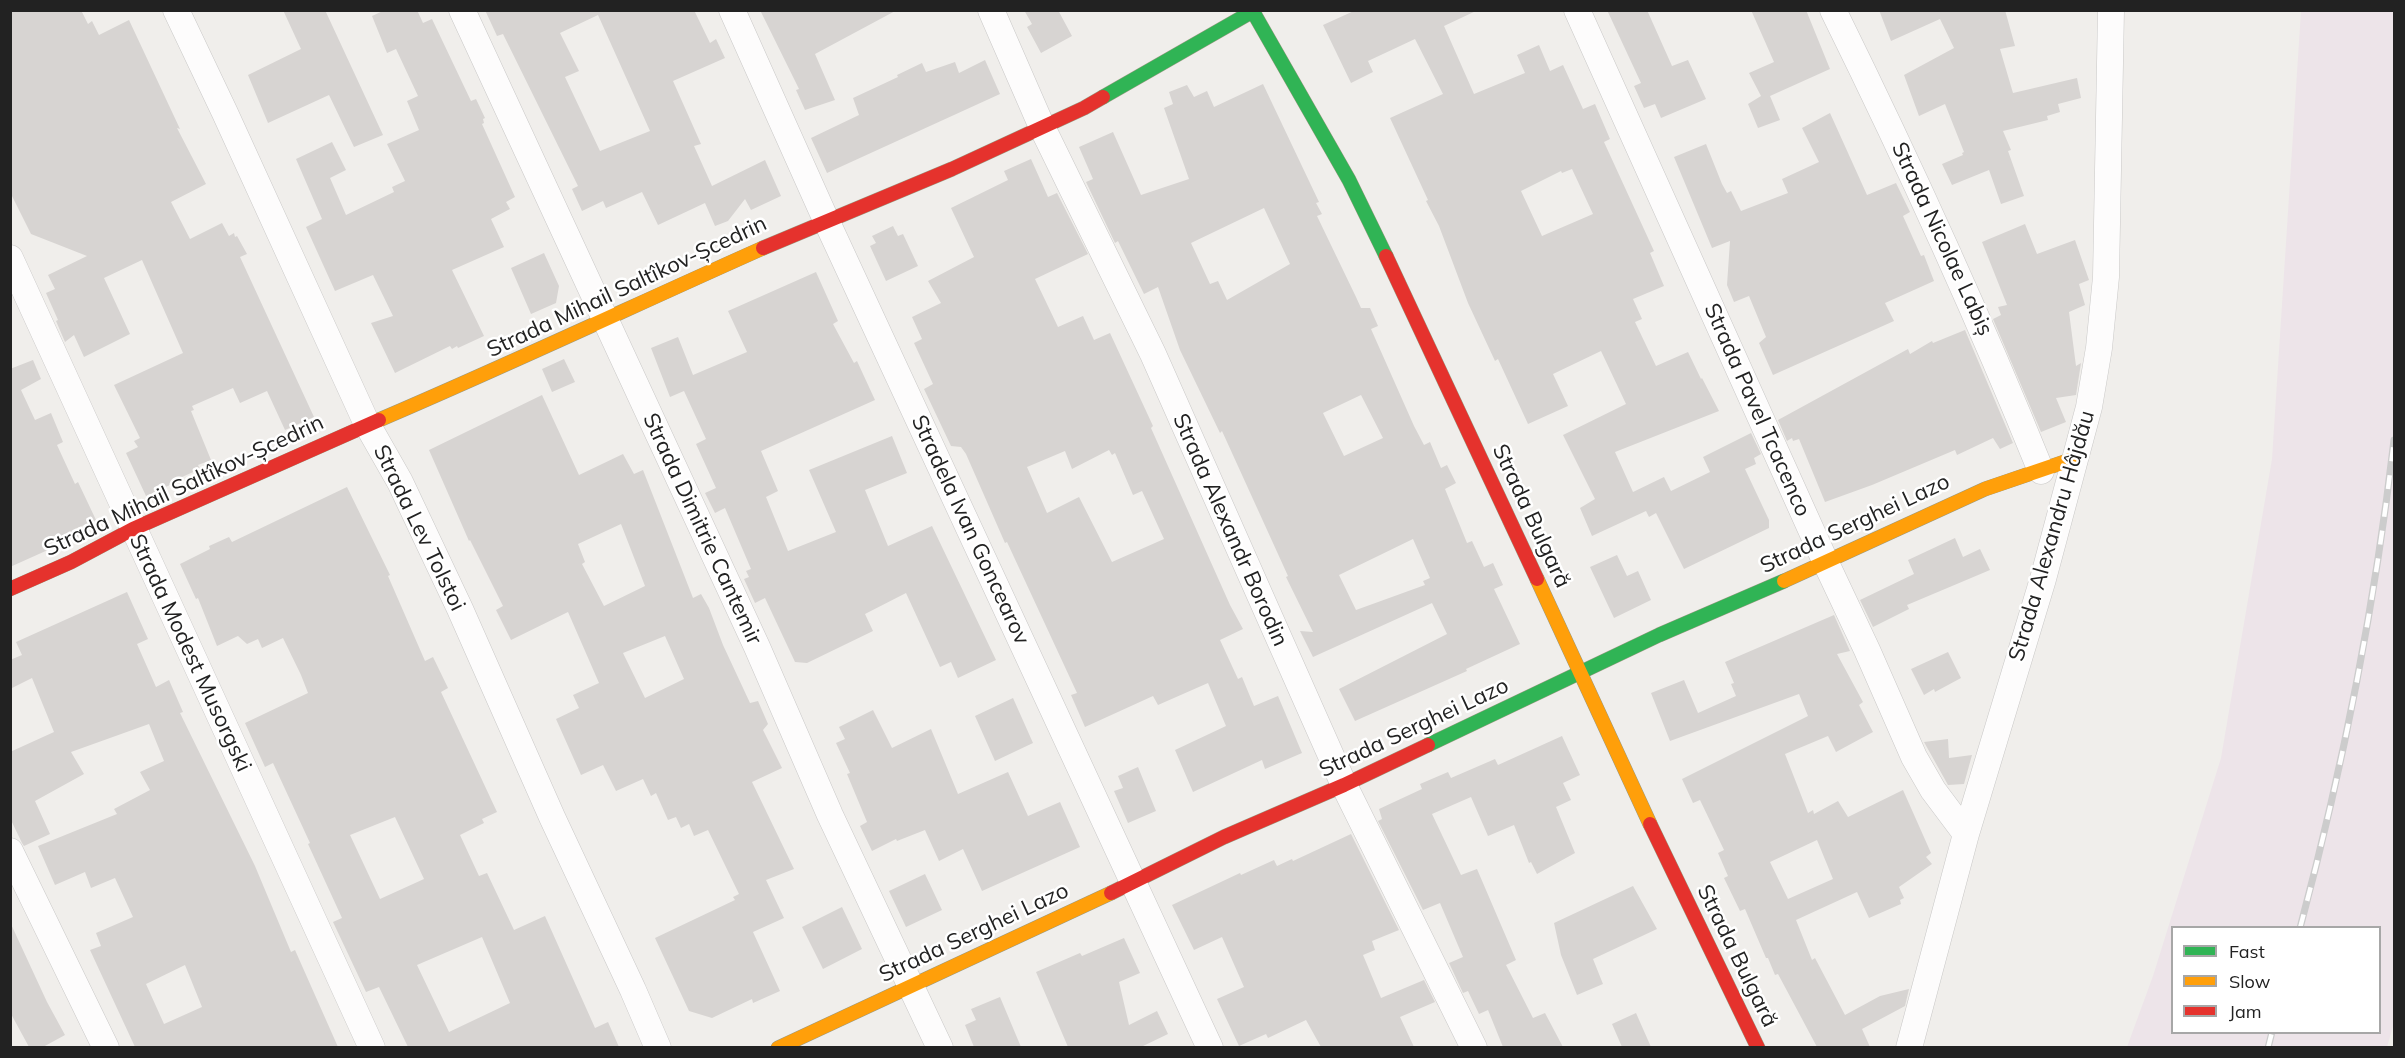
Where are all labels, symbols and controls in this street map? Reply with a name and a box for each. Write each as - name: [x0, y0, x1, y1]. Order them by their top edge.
- street label: Strada Nicolae Labiș: [1886, 138, 1998, 340]
- street label: Strada Mihail Saltîkov-Șcedrin: [483, 210, 771, 364]
- street label: Strada Pavel Tcacenco: [1698, 299, 1816, 521]
- street label: Strada Alexandru Hâjdău: [2004, 408, 2100, 664]
- street label: Strada Mihail Saltîkov-Șcedrin: [40, 409, 328, 563]
- street label: Strada Dimitrie Cantemir: [637, 409, 767, 649]
- street label: Strada Alexandr Borodin: [1167, 410, 1293, 650]
- street label: Stradela Ivan Goncearov: [905, 411, 1035, 649]
- street label: Strada Bulgară: [1486, 440, 1576, 592]
- street label: Strada Lev Tolstoi: [367, 441, 471, 615]
- street label: Strada Serghei Lazo: [1756, 468, 1954, 580]
- street label: Strada Modest Musorgski: [123, 530, 257, 776]
- street label: Strada Serghei Lazo: [1315, 672, 1513, 784]
- street label: Strada Serghei Lazo: [875, 877, 1073, 989]
- street label: Strada Bulgară: [1691, 881, 1783, 1031]
- legend: [2171, 926, 2381, 1034]
- text: Fast: [2229, 940, 2265, 963]
- text: Slow: [2229, 970, 2270, 993]
- text: Jam: [2229, 1000, 2262, 1023]

